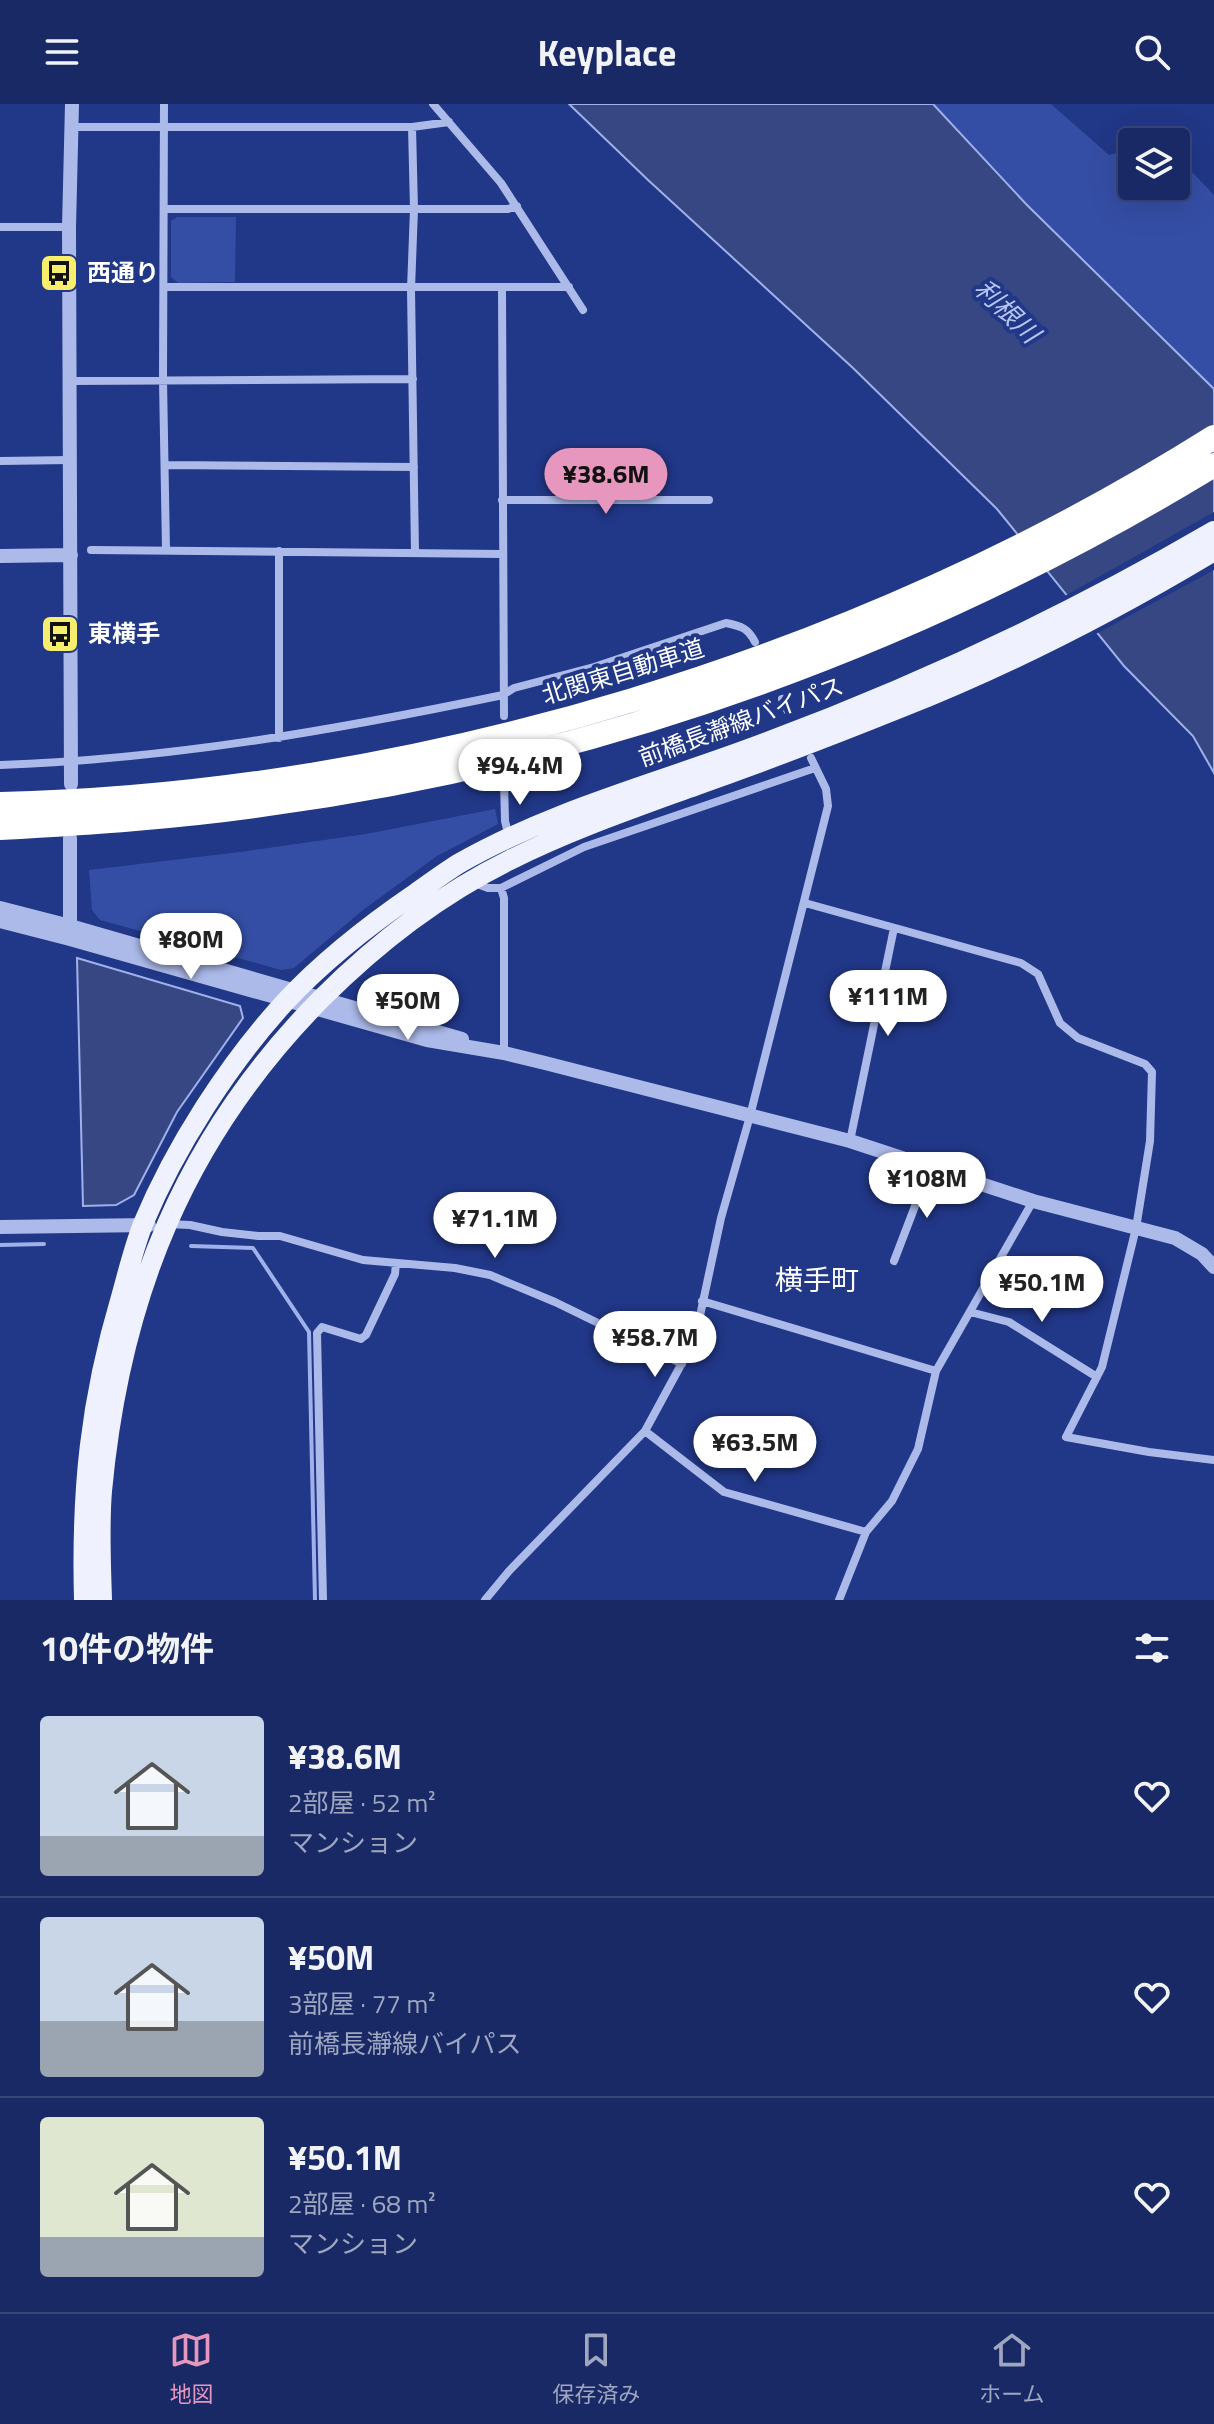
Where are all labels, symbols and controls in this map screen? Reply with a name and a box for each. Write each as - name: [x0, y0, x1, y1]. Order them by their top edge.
- text: Keyplace: [538, 25, 676, 80]
- icon: menu: [40, 30, 84, 74]
- icon: search: [1130, 30, 1174, 74]
- map controls: [1118, 128, 1190, 200]
- button: layers: [1118, 128, 1190, 200]
- bus stop icon: 西通り: [38, 252, 80, 294]
- place label: 西通り: [87, 254, 159, 290]
- water label: 利根川: [966, 270, 1051, 354]
- pin: ¥38.6M: [541, 448, 671, 516]
- text: ¥38.6M: [562, 454, 650, 493]
- bus stop icon: 東横手: [39, 613, 81, 655]
- place label: 東横手: [88, 615, 160, 651]
- street label: 北関東自動車道: [537, 629, 708, 713]
- street label: 前橋長瀞線バイパス: [633, 667, 848, 775]
- pin: ¥94.4M: [455, 739, 585, 807]
- text: ¥94.4M: [476, 745, 564, 784]
- pin: ¥80M: [144, 913, 238, 981]
- text: ¥80M: [158, 919, 224, 958]
- pin: ¥111M: [832, 970, 944, 1038]
- pin: ¥50M: [361, 974, 455, 1042]
- text: ¥111M: [848, 976, 928, 1015]
- text: ¥50M: [375, 980, 441, 1019]
- pin: ¥108M: [871, 1152, 983, 1220]
- text: ¥108M: [887, 1158, 967, 1197]
- pin: ¥71.1M: [430, 1192, 560, 1260]
- text: ¥71.1M: [451, 1198, 539, 1237]
- pin: ¥50.1M: [977, 1256, 1107, 1324]
- district label: 横手町: [775, 1258, 859, 1301]
- text: ¥50.1M: [998, 1262, 1086, 1301]
- pin: ¥58.7M: [590, 1311, 720, 1379]
- text: ¥58.7M: [611, 1317, 699, 1356]
- pin: ¥63.5M: [690, 1416, 820, 1484]
- text: ¥63.5M: [711, 1422, 799, 1461]
- text: 10件の物件: [40, 1622, 214, 1674]
- icon: filters: [1130, 1626, 1174, 1670]
- text: ¥38.6M: [288, 1730, 402, 1782]
- icon: home: [104, 1748, 200, 1844]
- icon: heart: [1130, 1774, 1174, 1818]
- text: 2部屋 · 52 m²: [288, 1783, 436, 1822]
- text: マンション: [288, 1823, 418, 1862]
- text: ¥50M: [288, 1931, 374, 1983]
- icon: home: [104, 1949, 200, 2045]
- icon: heart: [1130, 1975, 1174, 2019]
- text: 3部屋 · 77 m²: [288, 1984, 436, 2023]
- text: 前橋長瀞線バイパス: [288, 2024, 521, 2063]
- text: ¥50.1M: [288, 2131, 402, 2183]
- icon: home: [104, 2149, 200, 2245]
- icon: heart: [1130, 2175, 1174, 2219]
- text: 2部屋 · 68 m²: [288, 2184, 436, 2223]
- text: マンション: [288, 2224, 418, 2263]
- tab: 地図: [169, 2328, 213, 2411]
- tab: 保存済み: [552, 2328, 640, 2411]
- tab: ホーム: [979, 2328, 1045, 2411]

